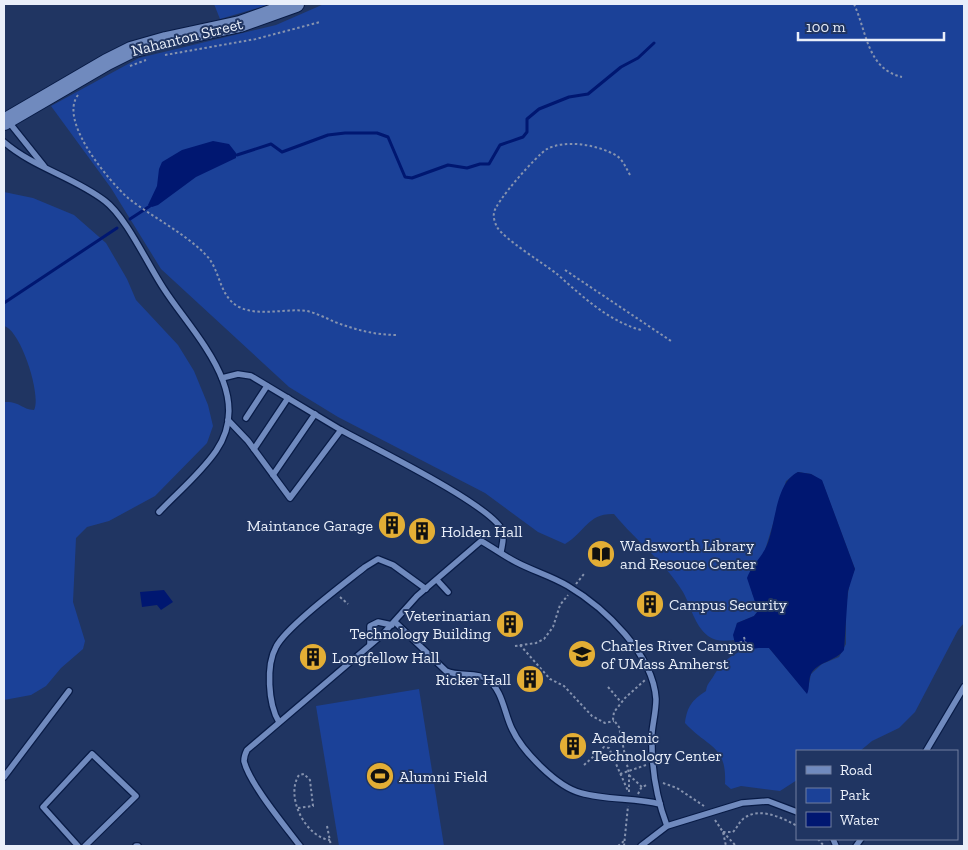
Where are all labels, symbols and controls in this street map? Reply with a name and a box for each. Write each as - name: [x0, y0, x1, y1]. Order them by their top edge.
- scale bar: [798, 10, 944, 42]
- street label: Nahanton Street: [129, 14, 245, 60]
- text: 100 m: [806, 18, 845, 36]
- building icon: Maintance Garage: [377, 510, 407, 540]
- place label: Maintance Garage: [247, 516, 373, 535]
- building icon: Holden Hall: [407, 516, 437, 546]
- place label: Holden Hall: [441, 522, 522, 541]
- place label: Wadsworth Library and Resouce Center: [620, 536, 757, 573]
- library icon: Wadsworth Library and Resouce Center: [586, 539, 616, 569]
- building icon: Campus Security: [635, 589, 665, 619]
- place label: Campus Security: [669, 595, 788, 614]
- place label: Veterinarian Technology Building: [350, 606, 492, 643]
- building icon: Veterinarian Technology Building: [495, 609, 525, 639]
- place label: Charles River Campus of UMass Amherst: [601, 636, 753, 673]
- school or university icon: Charles River Campus of UMass Amherst: [567, 639, 597, 669]
- building icon: Longfellow Hall: [298, 642, 328, 672]
- place label: Longfellow Hall: [332, 648, 440, 667]
- building icon: Ricker Hall: [515, 664, 545, 694]
- place label: Ricker Hall: [435, 670, 511, 689]
- place label: Academic Technology Center: [592, 728, 722, 765]
- building icon: Academic Technology Center: [558, 731, 588, 761]
- legend: [796, 750, 958, 840]
- sports icon: Alumni Field: [365, 761, 395, 791]
- text: Road: [840, 761, 873, 779]
- place label: Alumni Field: [399, 767, 488, 786]
- text: Park: [840, 786, 870, 804]
- text: Water: [840, 811, 880, 829]

